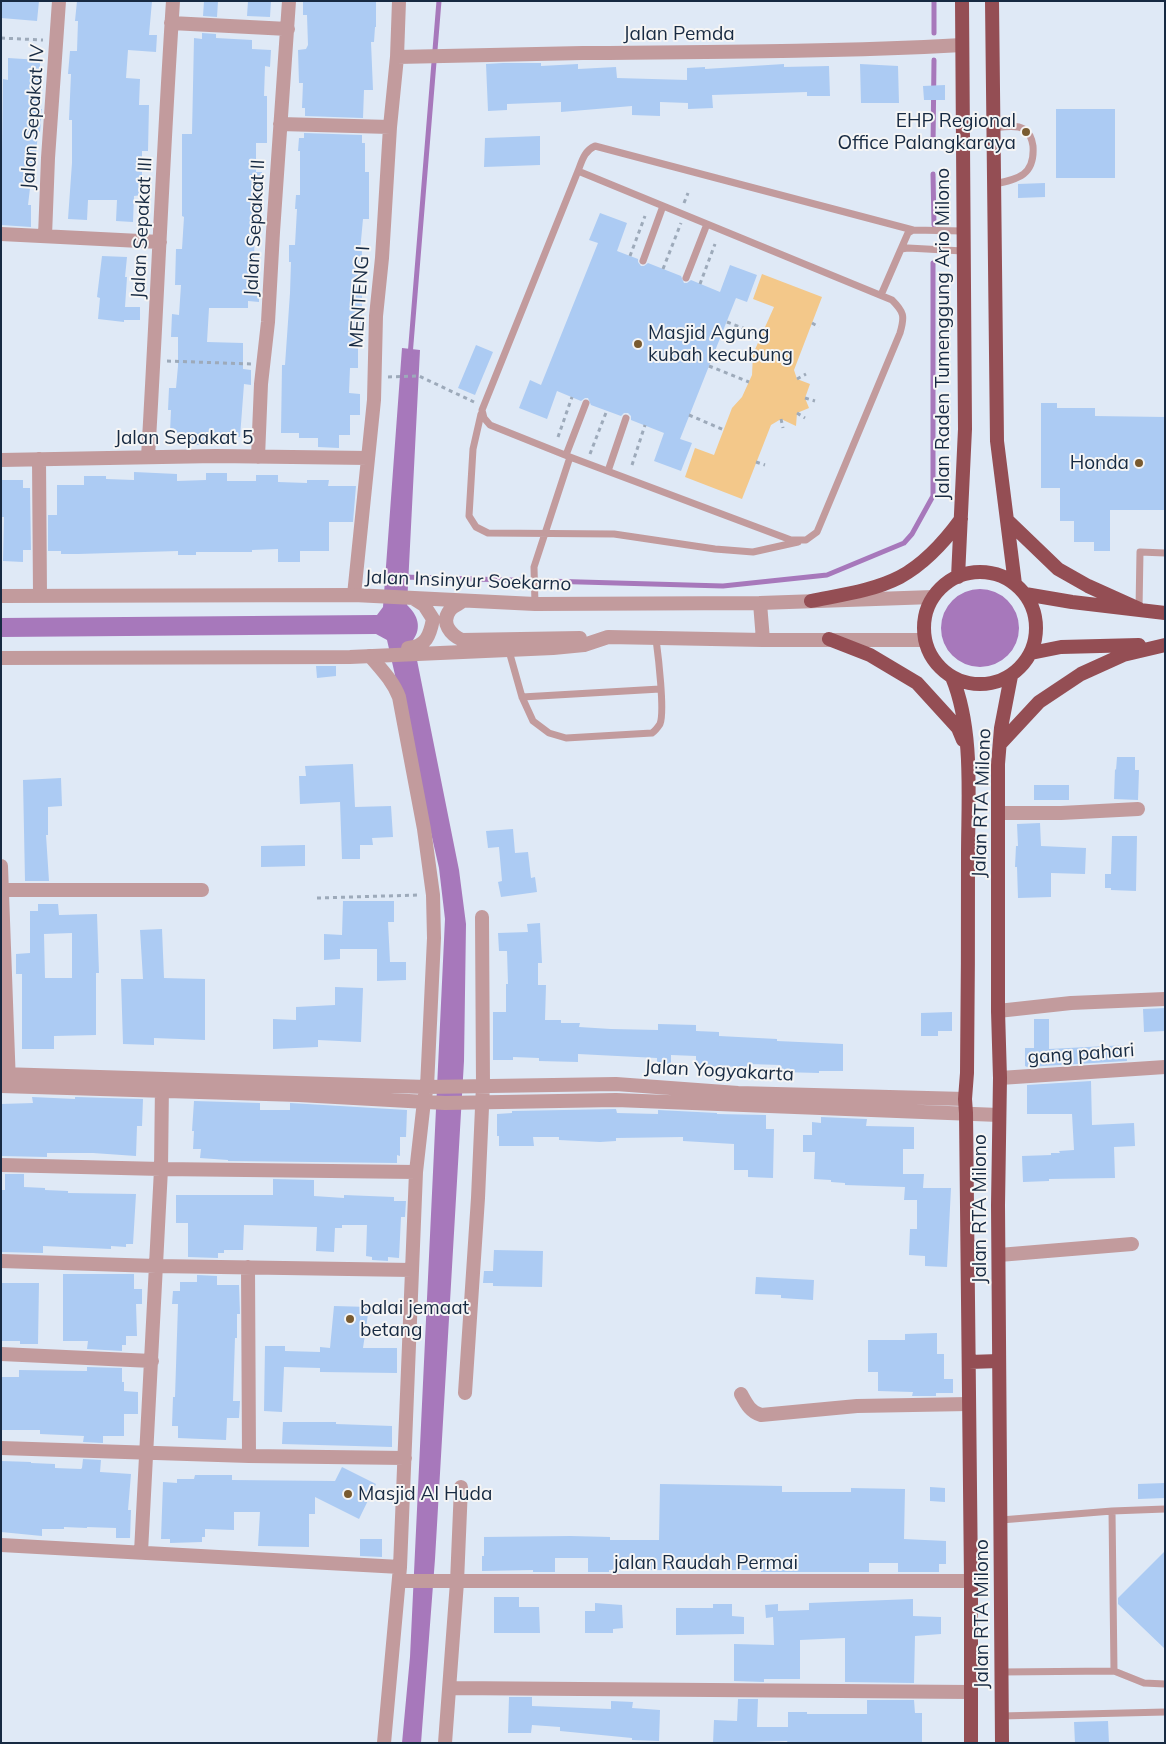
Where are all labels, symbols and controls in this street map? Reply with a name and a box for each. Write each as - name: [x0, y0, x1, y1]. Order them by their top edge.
- street label: Jalan Pemda: [623, 23, 735, 45]
- street label: Jalan Sepakat IV: [17, 44, 49, 190]
- place label: EHP Regional Office Palangkaraya: [837, 110, 1016, 154]
- marker: EHP Regional Office Palangkaraya: [1020, 126, 1032, 138]
- street label: Jalan Sepakat III: [127, 156, 157, 300]
- street label: Jalan Sepakat II: [240, 159, 270, 297]
- street label: Jalan Raden Tumenggung Ario Milono: [932, 168, 954, 500]
- street label: MENTENG I: [345, 245, 375, 349]
- place label: Masjid Agung kubah kecubung: [648, 322, 793, 366]
- marker: Masjid Agung kubah kecubung: [632, 338, 644, 350]
- street label: Jalan Sepakat 5: [115, 427, 253, 449]
- place label: Honda: [1070, 452, 1129, 474]
- marker: Honda: [1133, 457, 1145, 469]
- street label: Jalan Insinyur Soekarno: [364, 566, 572, 596]
- street label: Jalan RTA Milono: [968, 728, 996, 878]
- street label: gang pahari: [1027, 1039, 1135, 1069]
- street label: Jalan Yogyakarta: [644, 1056, 794, 1086]
- street label: Jalan RTA Milono: [969, 1134, 991, 1284]
- place label: balai jemaat betang: [360, 1297, 469, 1341]
- marker: balai jemaat betang: [344, 1313, 356, 1325]
- place label: Masjid Al Huda: [358, 1483, 492, 1505]
- marker: Masjid Al Huda: [342, 1488, 354, 1500]
- street label: Jalan RTA Milono: [971, 1539, 993, 1689]
- street label: jalan Raudah Permai: [614, 1552, 798, 1574]

